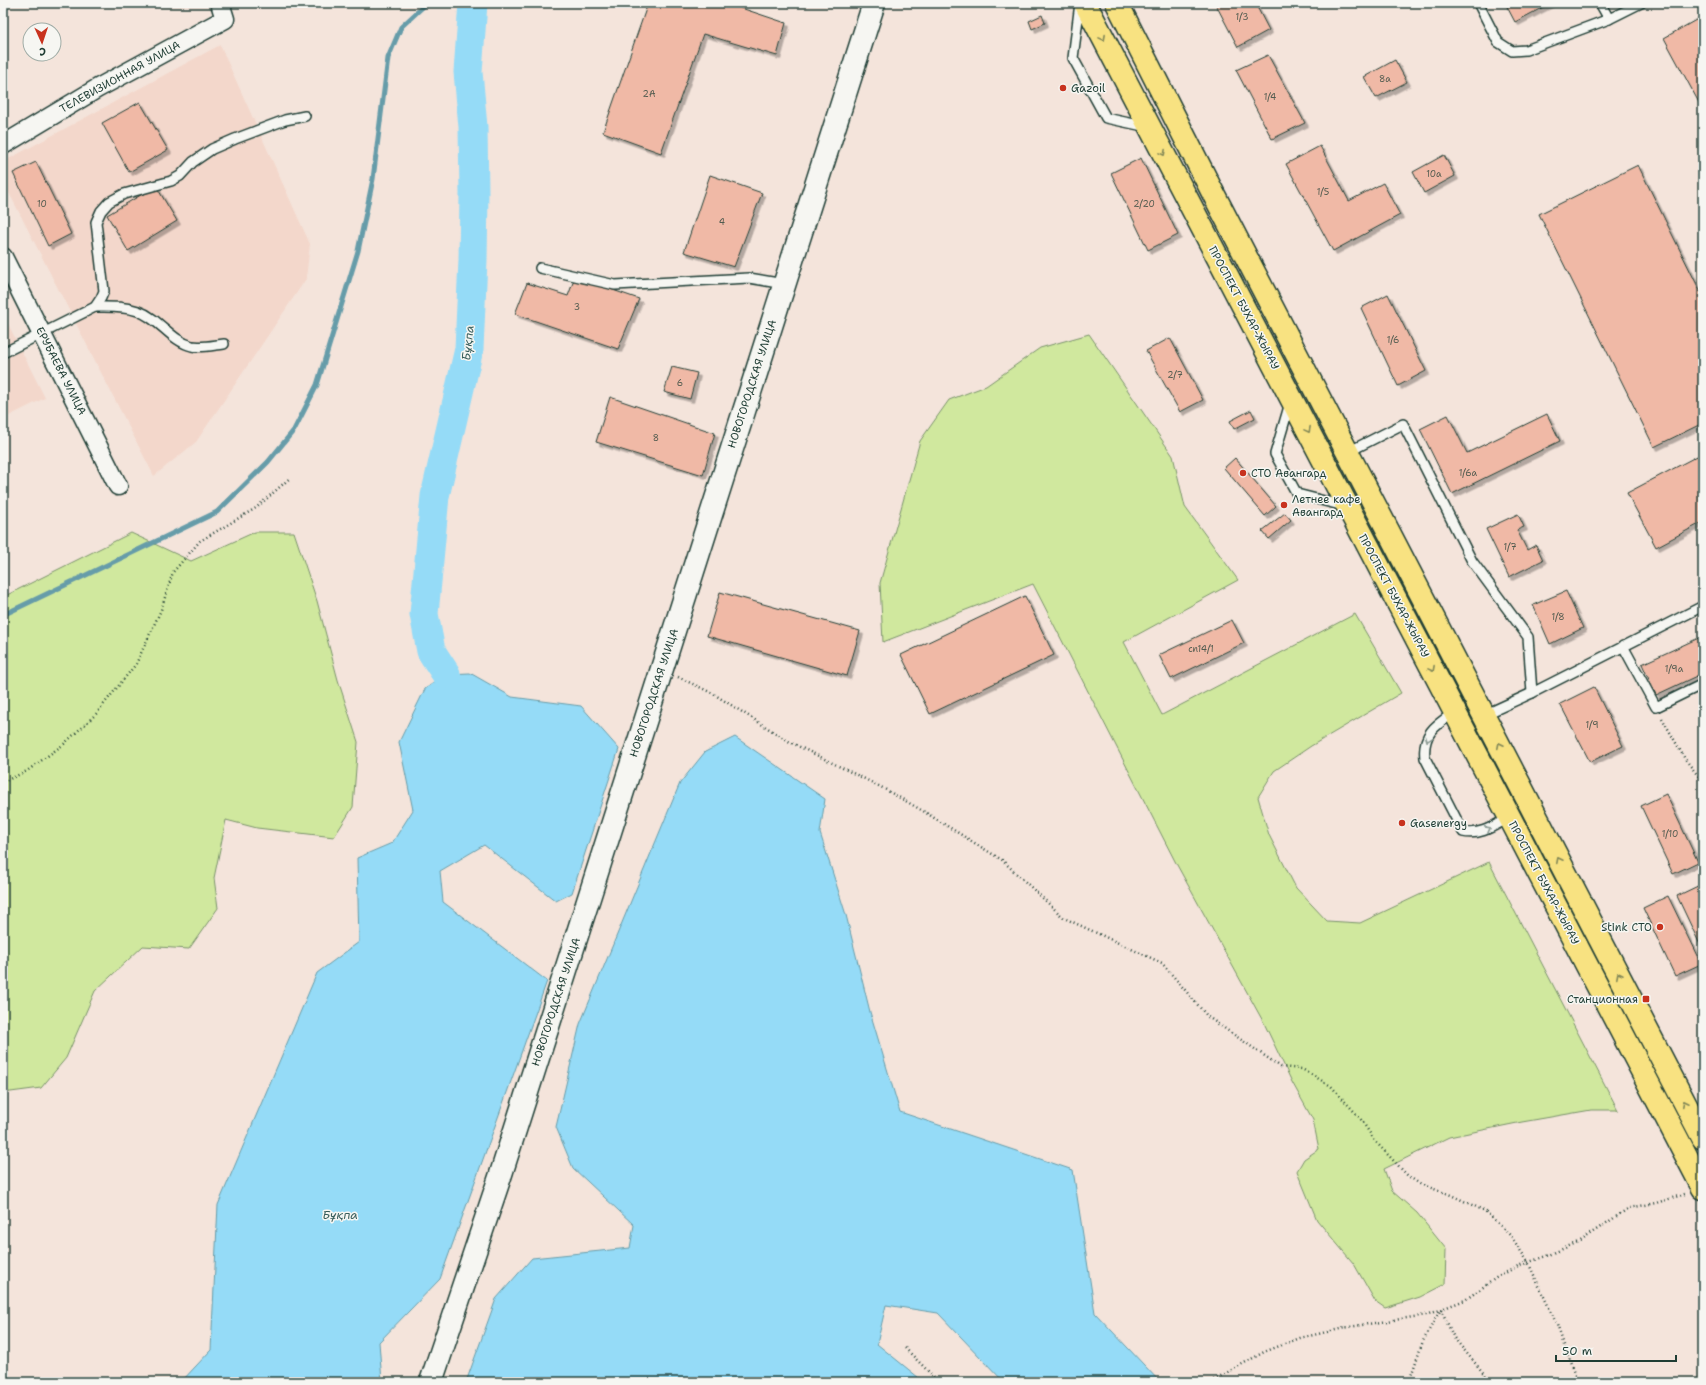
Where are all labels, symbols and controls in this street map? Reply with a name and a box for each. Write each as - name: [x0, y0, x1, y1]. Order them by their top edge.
- house number: 1/3: [1236, 11, 1248, 23]
- north arrow: [22, 22, 62, 62]
- one-way arrow: [1098, 33, 1106, 41]
- street label: ТЕЛЕВИЗИОННАЯ УЛИЦА: [57, 38, 183, 116]
- text: С: [38, 44, 46, 59]
- house number: 8а: [1379, 73, 1391, 85]
- place label: Gazoil: [1071, 81, 1106, 96]
- marker: Gazoil: [1058, 83, 1068, 93]
- house number: 2А: [643, 88, 656, 100]
- house number: 1/4: [1264, 91, 1276, 103]
- one-way arrow: [1159, 149, 1166, 156]
- house number: 10а: [1426, 168, 1442, 180]
- house number: 1/5: [1317, 186, 1329, 198]
- house number: 10: [37, 198, 47, 210]
- house number: 2/20: [1133, 198, 1155, 210]
- house number: 4: [719, 216, 725, 228]
- street label: ПРОСПЕКТ БУХАР-ЖЫРАУ: [1205, 244, 1283, 372]
- house number: 3: [574, 301, 580, 313]
- street label: НОВОГОРОДСКАЯ УЛИЦА: [724, 318, 780, 450]
- street label: ЕРУБАЕВА УЛИЦА: [32, 324, 90, 418]
- water label: Бұқпа: [458, 324, 478, 362]
- house number: 1/6: [1387, 334, 1399, 346]
- house number: 2/7: [1167, 369, 1183, 381]
- house number: 6: [677, 377, 683, 389]
- one-way arrow: [1303, 425, 1310, 433]
- house number: 8: [653, 432, 659, 444]
- place label: СТО Авангард: [1251, 466, 1326, 481]
- house number: 1/6а: [1459, 467, 1478, 479]
- marker: СТО Авангард: [1238, 468, 1248, 478]
- place label: Летнее кафе Авангард: [1292, 492, 1361, 520]
- marker: Летнее кафе Авангард: [1279, 500, 1289, 510]
- street label: ПРОСПЕКТ БУХАР-ЖЫРАУ: [1355, 532, 1433, 660]
- house number: 1/7: [1503, 541, 1517, 553]
- house number: 1/8: [1551, 611, 1565, 623]
- street label: НОВОГОРОДСКАЯ УЛИЦА: [626, 627, 682, 759]
- house number: cn14/1: [1188, 643, 1214, 655]
- house number: 1/9а: [1665, 663, 1684, 675]
- one-way arrow: [1428, 665, 1435, 672]
- house number: 1/9: [1586, 719, 1598, 731]
- one-way arrow: [1424, 735, 1432, 742]
- one-way arrow: [1497, 741, 1504, 749]
- place label: Gasenergy: [1410, 816, 1467, 831]
- marker: Gasenergy: [1397, 818, 1407, 828]
- street label: ПРОСПЕКТ БУХАР-ЖЫРАУ: [1505, 819, 1583, 947]
- one-way arrow: [1484, 826, 1492, 833]
- house number: 1/10: [1662, 828, 1678, 840]
- one-way arrow: [1557, 857, 1564, 864]
- place label: Stink СТО: [1601, 920, 1652, 935]
- marker: Stink СТО: [1655, 922, 1665, 932]
- street label: НОВОГОРОДСКАЯ УЛИЦА: [528, 936, 584, 1068]
- one-way arrow: [1616, 972, 1624, 980]
- place label: Станционная: [1567, 992, 1638, 1007]
- marker: Станционная: [1641, 994, 1651, 1004]
- one-way arrow: [1682, 1100, 1690, 1108]
- water label: Бұқпа: [322, 1207, 358, 1223]
- scale bar: [1556, 1337, 1676, 1363]
- text: 50 m: [1562, 1343, 1592, 1359]

